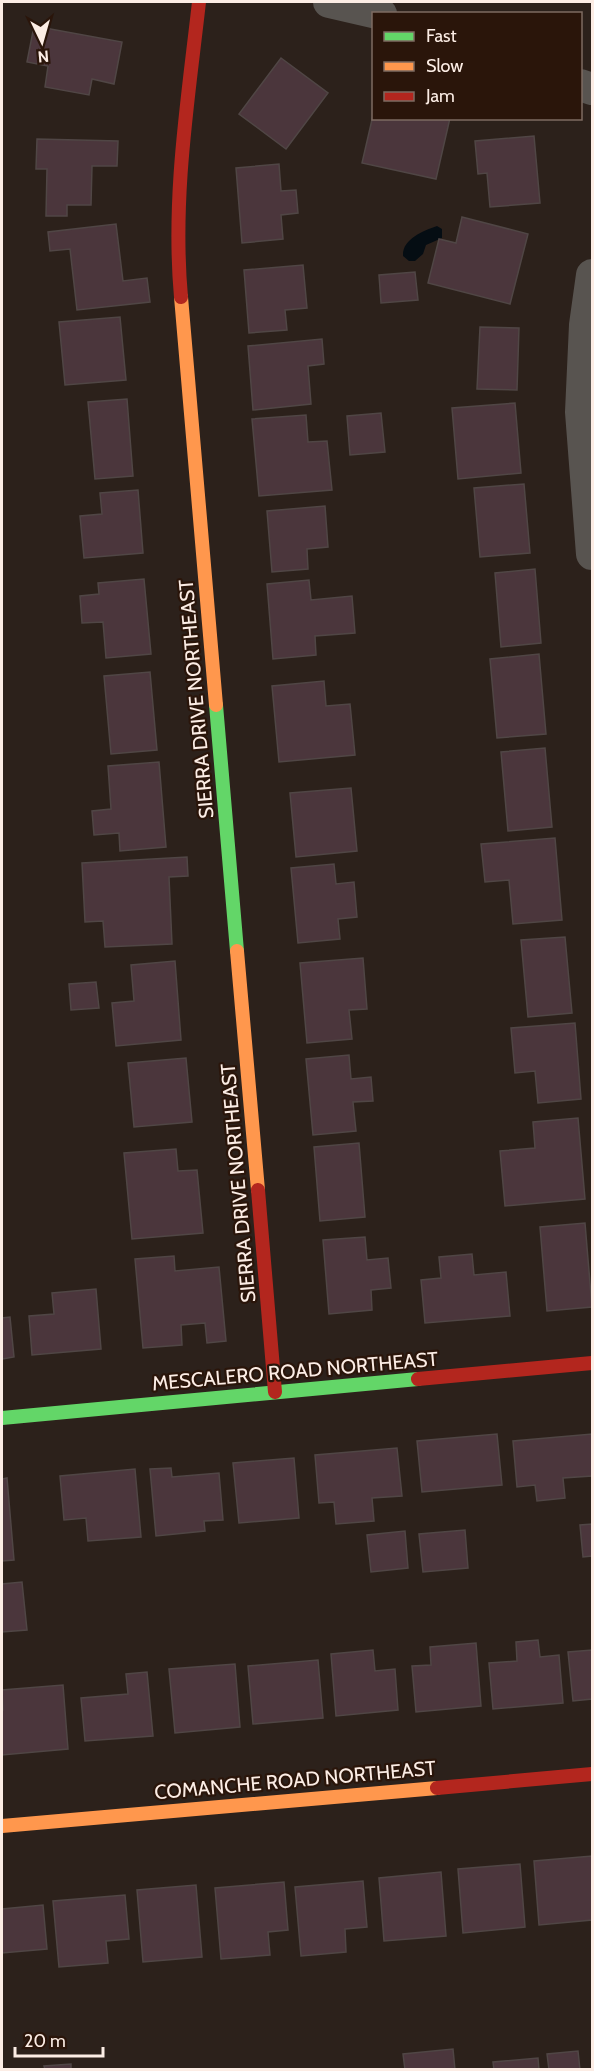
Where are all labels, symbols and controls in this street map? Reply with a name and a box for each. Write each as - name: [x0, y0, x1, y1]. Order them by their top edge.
- north arrow: [12, 12, 72, 72]
- legend: [372, 12, 582, 120]
- text: Fast: [426, 25, 457, 47]
- text: N: [37, 46, 50, 66]
- text: Slow: [426, 55, 463, 77]
- text: Jam: [425, 85, 455, 107]
- street label: SIERRA DRIVE NORTHEAST: [174, 578, 218, 820]
- street label: SIERRA DRIVE NORTHEAST: [216, 1062, 260, 1304]
- street label: MESCALERO ROAD NORTHEAST: [151, 1347, 439, 1395]
- street label: COMANCHE ROAD NORTHEAST: [153, 1756, 437, 1804]
- scale bar: [15, 2020, 104, 2058]
- text: 20 m: [24, 2030, 66, 2052]

